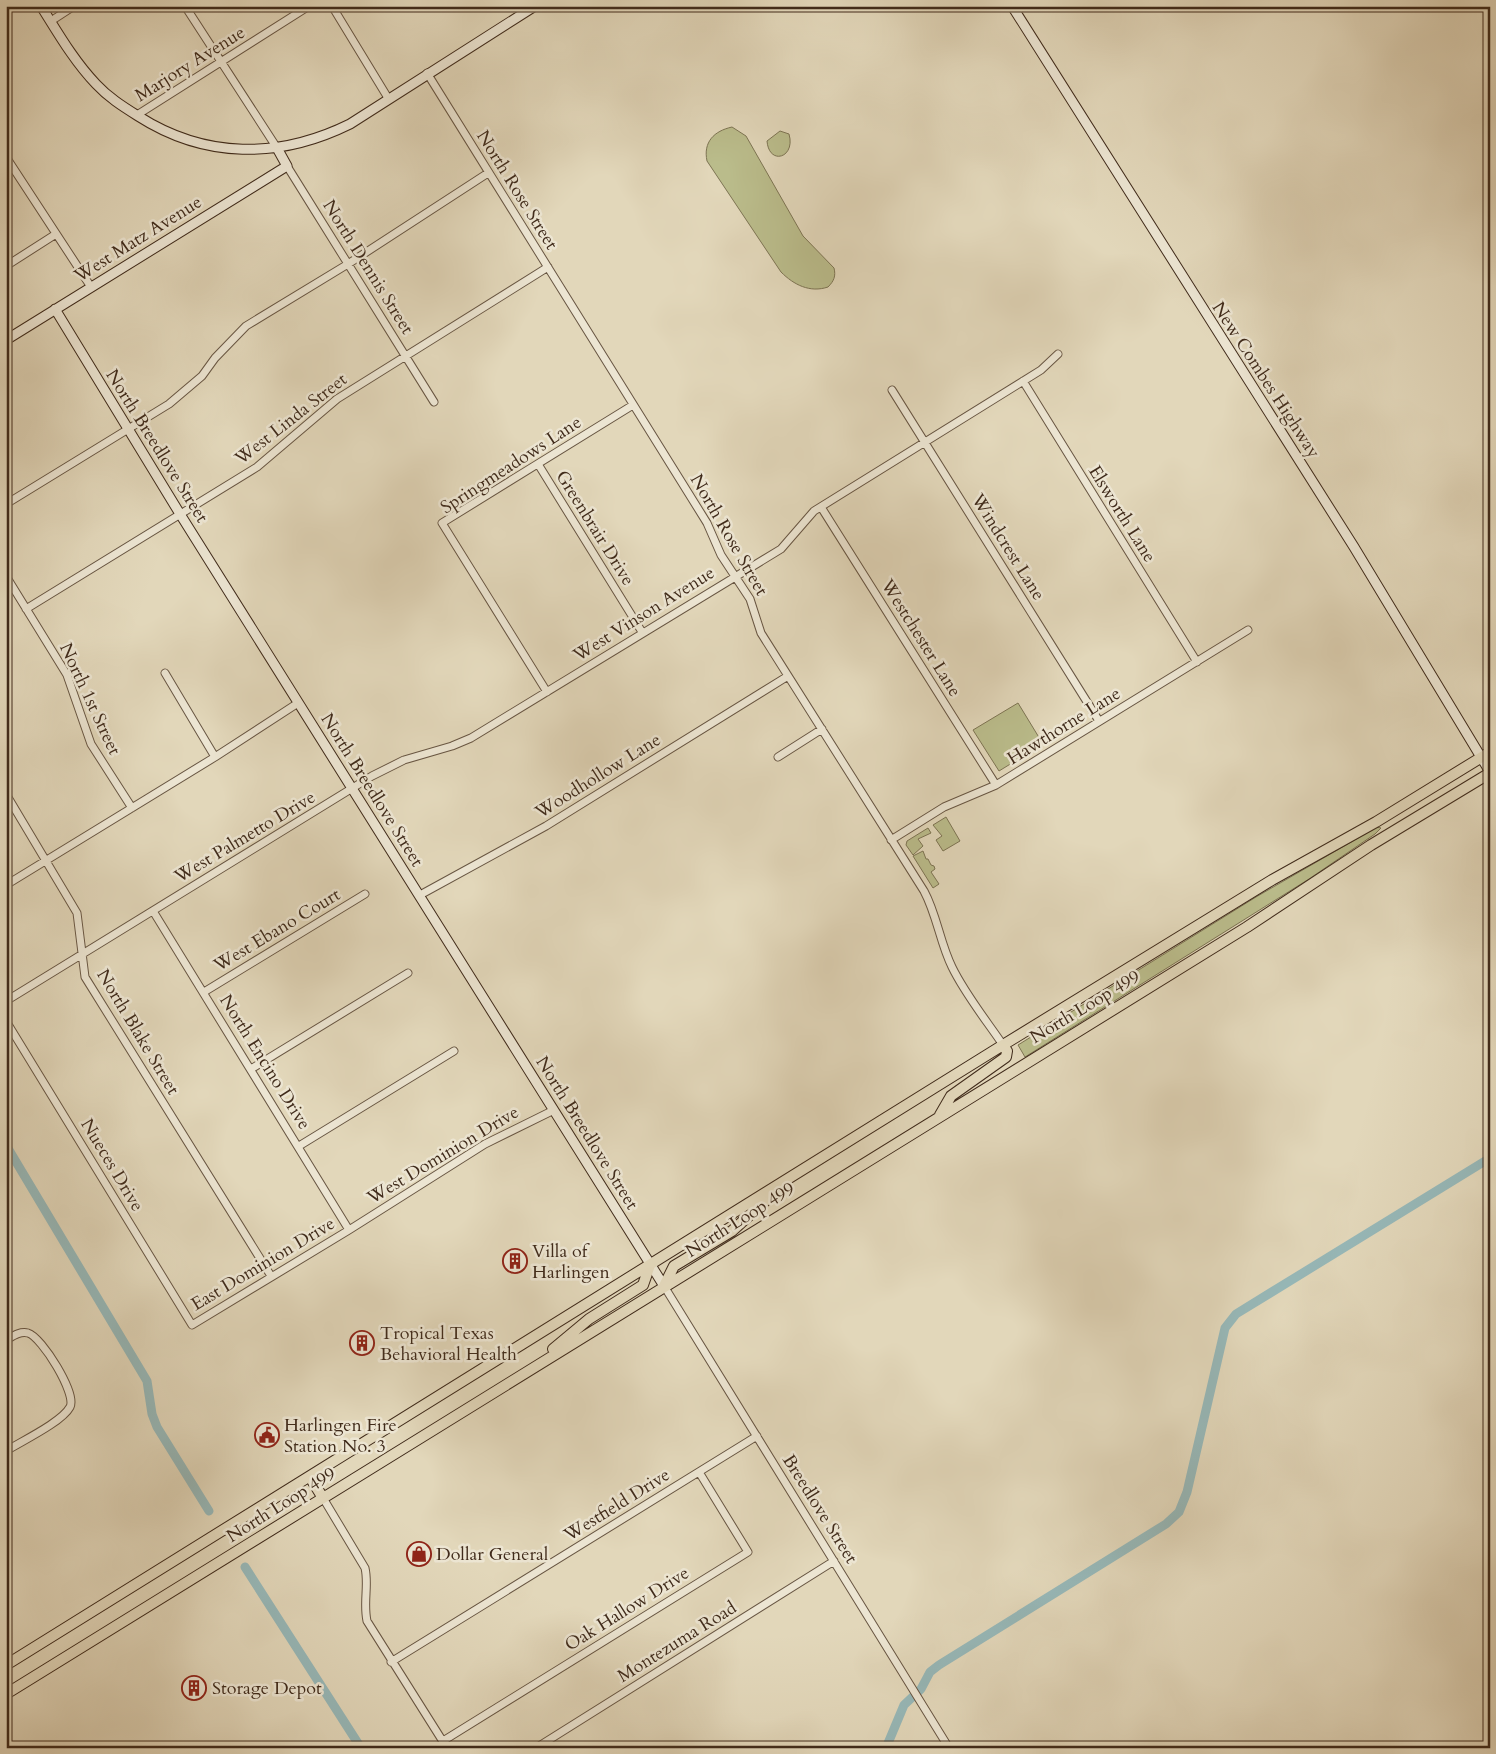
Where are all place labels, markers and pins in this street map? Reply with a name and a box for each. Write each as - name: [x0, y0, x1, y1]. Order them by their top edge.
- place label: Villa of Harlingen: [532, 1239, 611, 1285]
- building icon: Villa of Harlingen: [502, 1248, 528, 1274]
- place label: Tropical Texas Behavioral Health: [380, 1321, 517, 1367]
- building icon: Tropical Texas Behavioral Health: [349, 1330, 375, 1356]
- place label: Harlingen Fire Station No. 3: [284, 1413, 397, 1459]
- public building icon: Harlingen Fire Station No. 3: [254, 1422, 280, 1448]
- shop icon: Dollar General: [406, 1541, 432, 1567]
- place label: Dollar General: [436, 1542, 549, 1567]
- building icon: Storage Depot: [181, 1675, 207, 1701]
- place label: Storage Depot: [212, 1676, 322, 1701]

